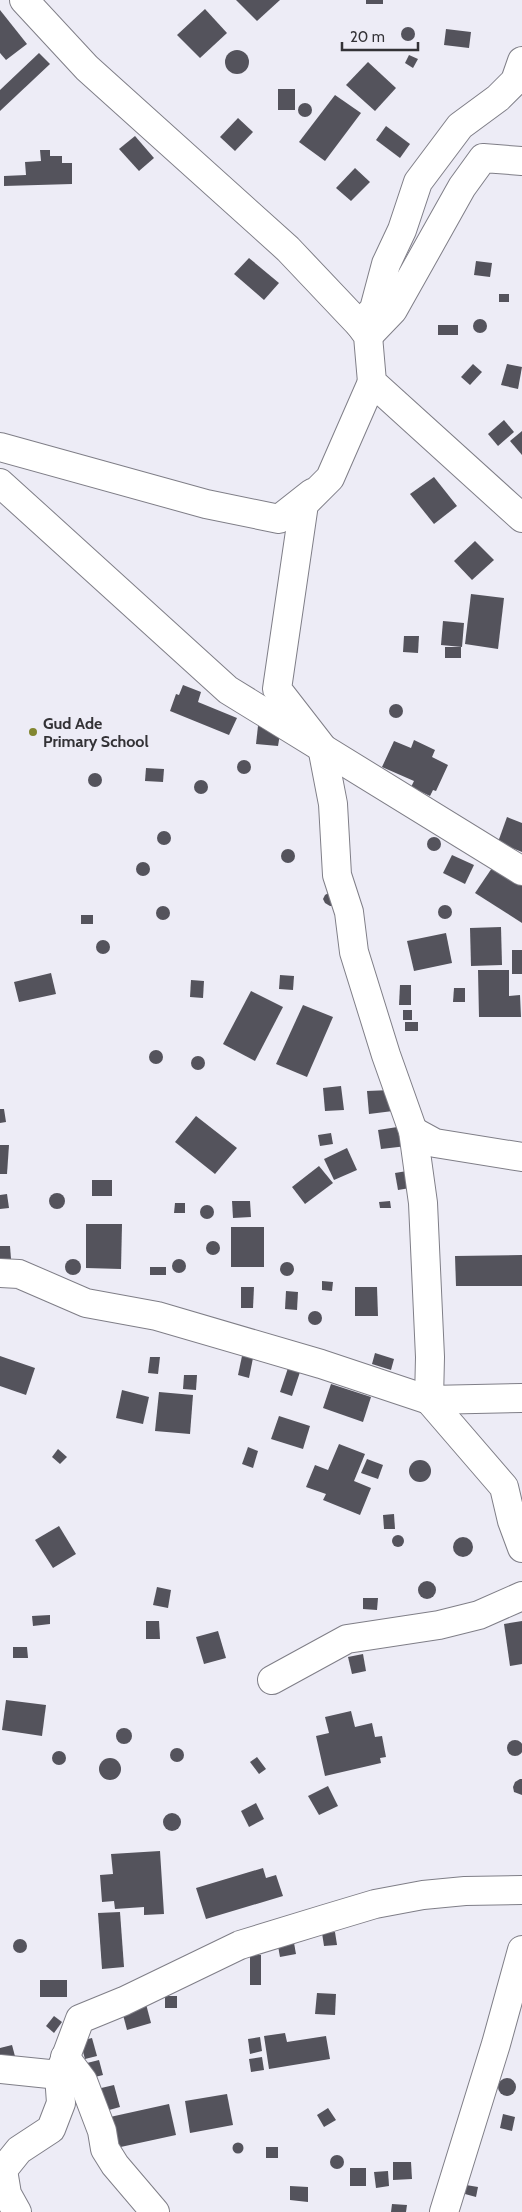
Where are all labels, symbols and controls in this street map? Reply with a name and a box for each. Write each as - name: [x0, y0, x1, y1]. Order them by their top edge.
- scale bar: [342, 20, 418, 52]
- text: 20 m: [350, 28, 385, 46]
- place label: Gud Ade Primary School: [43, 714, 149, 751]
- marker: Gud Ade Primary School: [27, 726, 39, 738]

